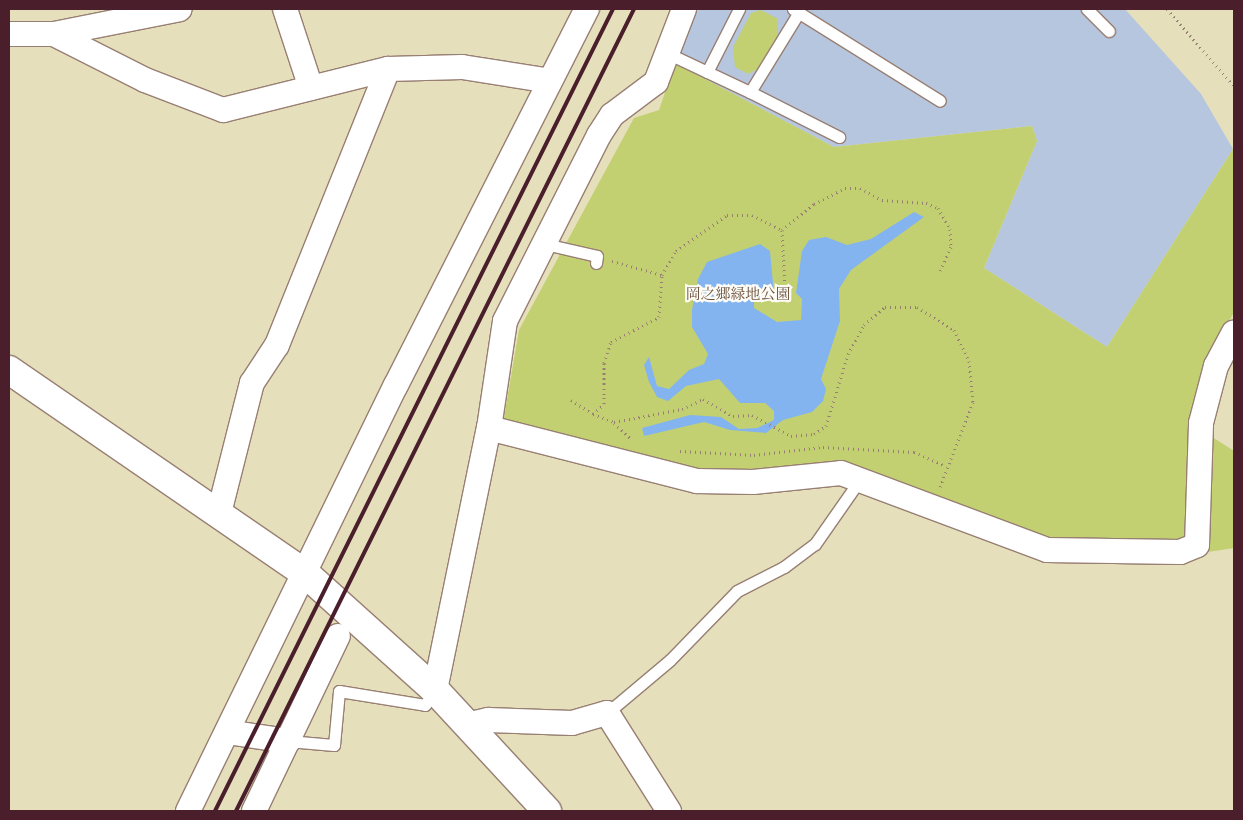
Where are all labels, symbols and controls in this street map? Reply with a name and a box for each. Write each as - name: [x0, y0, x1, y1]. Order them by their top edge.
- park label: 岡之郷緑地公園: [686, 285, 790, 303]

